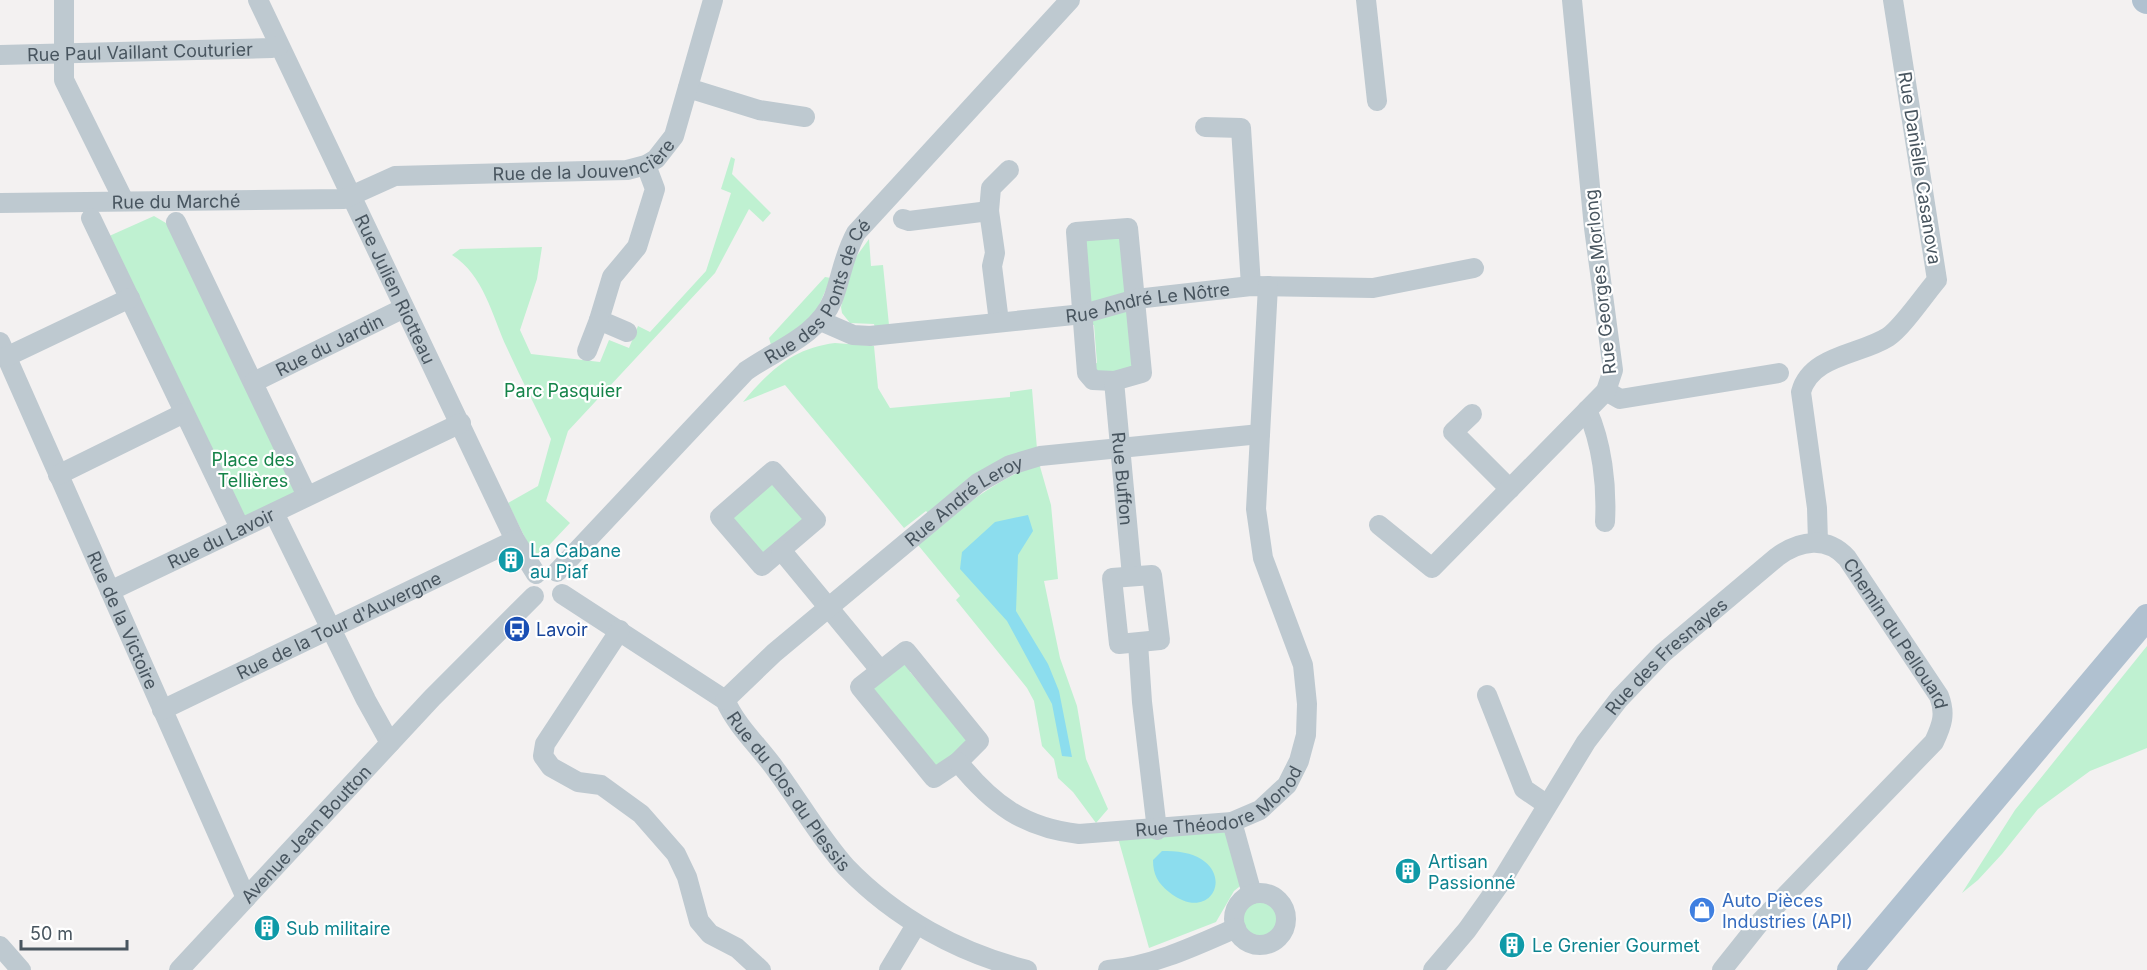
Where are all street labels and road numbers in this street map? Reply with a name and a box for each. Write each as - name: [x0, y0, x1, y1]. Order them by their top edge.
- street label: Rue Paul Vaillant Couturier: [27, 38, 253, 65]
- street label: Rue Danielle Casanova: [1894, 70, 1946, 266]
- street label: Rue de la Jouvencière: [492, 134, 678, 184]
- street label: Rue Georges Morlong: [1580, 188, 1620, 376]
- street label: Rue du Marché: [111, 190, 241, 212]
- street label: Rue Julien Riotteau: [351, 211, 440, 367]
- street label: Rue des Ponts de Cé: [761, 214, 874, 368]
- street label: Rue André Le Nôtre: [1064, 278, 1231, 326]
- street label: Rue du Jardin: [272, 309, 387, 380]
- street label: Rue Buffon: [1108, 431, 1138, 526]
- street label: Rue André Leroy: [900, 451, 1025, 550]
- street label: Rue du Lavoir: [164, 503, 278, 572]
- street label: Rue de la Victoire: [83, 548, 163, 692]
- street label: Chemin du Pellouard: [1839, 554, 1953, 711]
- street label: Rue de la Tour d'Auvergne: [233, 567, 444, 683]
- street label: Rue des Fresnayes: [1601, 593, 1731, 719]
- street label: Rue du Clos du Plessis: [723, 707, 855, 875]
- street label: Avenue Jean Boutton: [236, 760, 375, 907]
- street label: Rue Théodore Monod: [1134, 762, 1306, 840]

